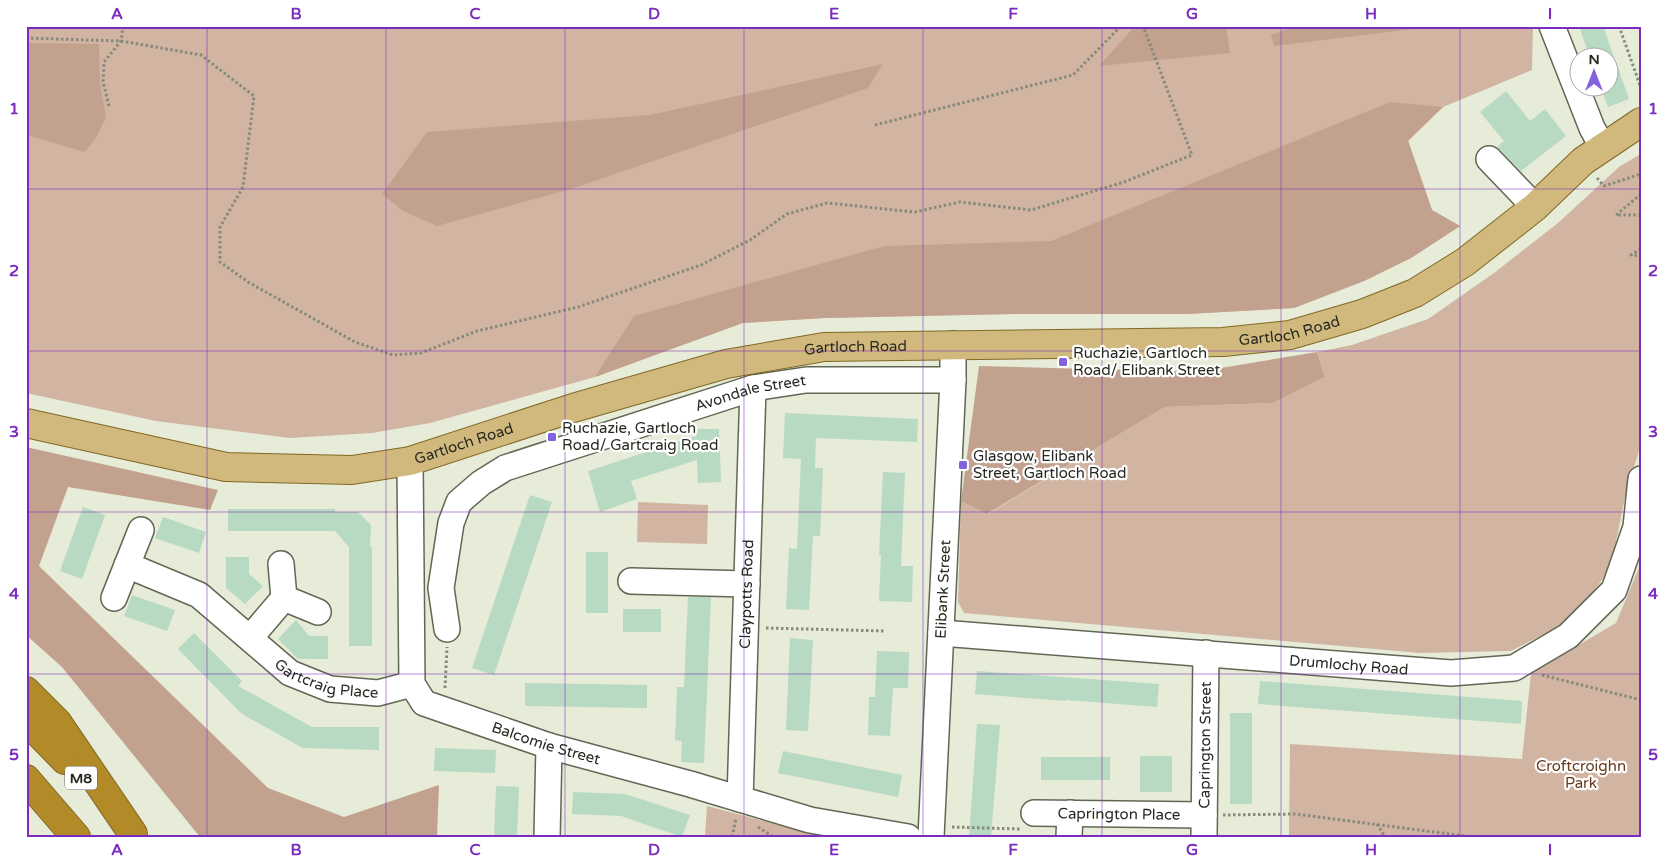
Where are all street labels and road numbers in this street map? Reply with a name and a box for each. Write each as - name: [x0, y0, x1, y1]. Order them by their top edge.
- street label: Gartloch Road: [1238, 312, 1342, 349]
- street label: Gartloch Road: [803, 337, 907, 359]
- street label: Avondale Street: [693, 371, 807, 415]
- street label: Gartloch Road: [412, 419, 515, 468]
- street label: Claypotts Road: [736, 539, 757, 649]
- street label: Elibank Street: [932, 539, 954, 639]
- street label: Drumlochy Road: [1289, 651, 1409, 679]
- street label: Gartcraig Place: [271, 655, 379, 702]
- street label: Caprington Street: [1195, 681, 1215, 809]
- street label: Balcomie Street: [489, 718, 602, 768]
- road number: M8: [65, 766, 97, 790]
- street label: Caprington Place: [1057, 804, 1181, 824]

